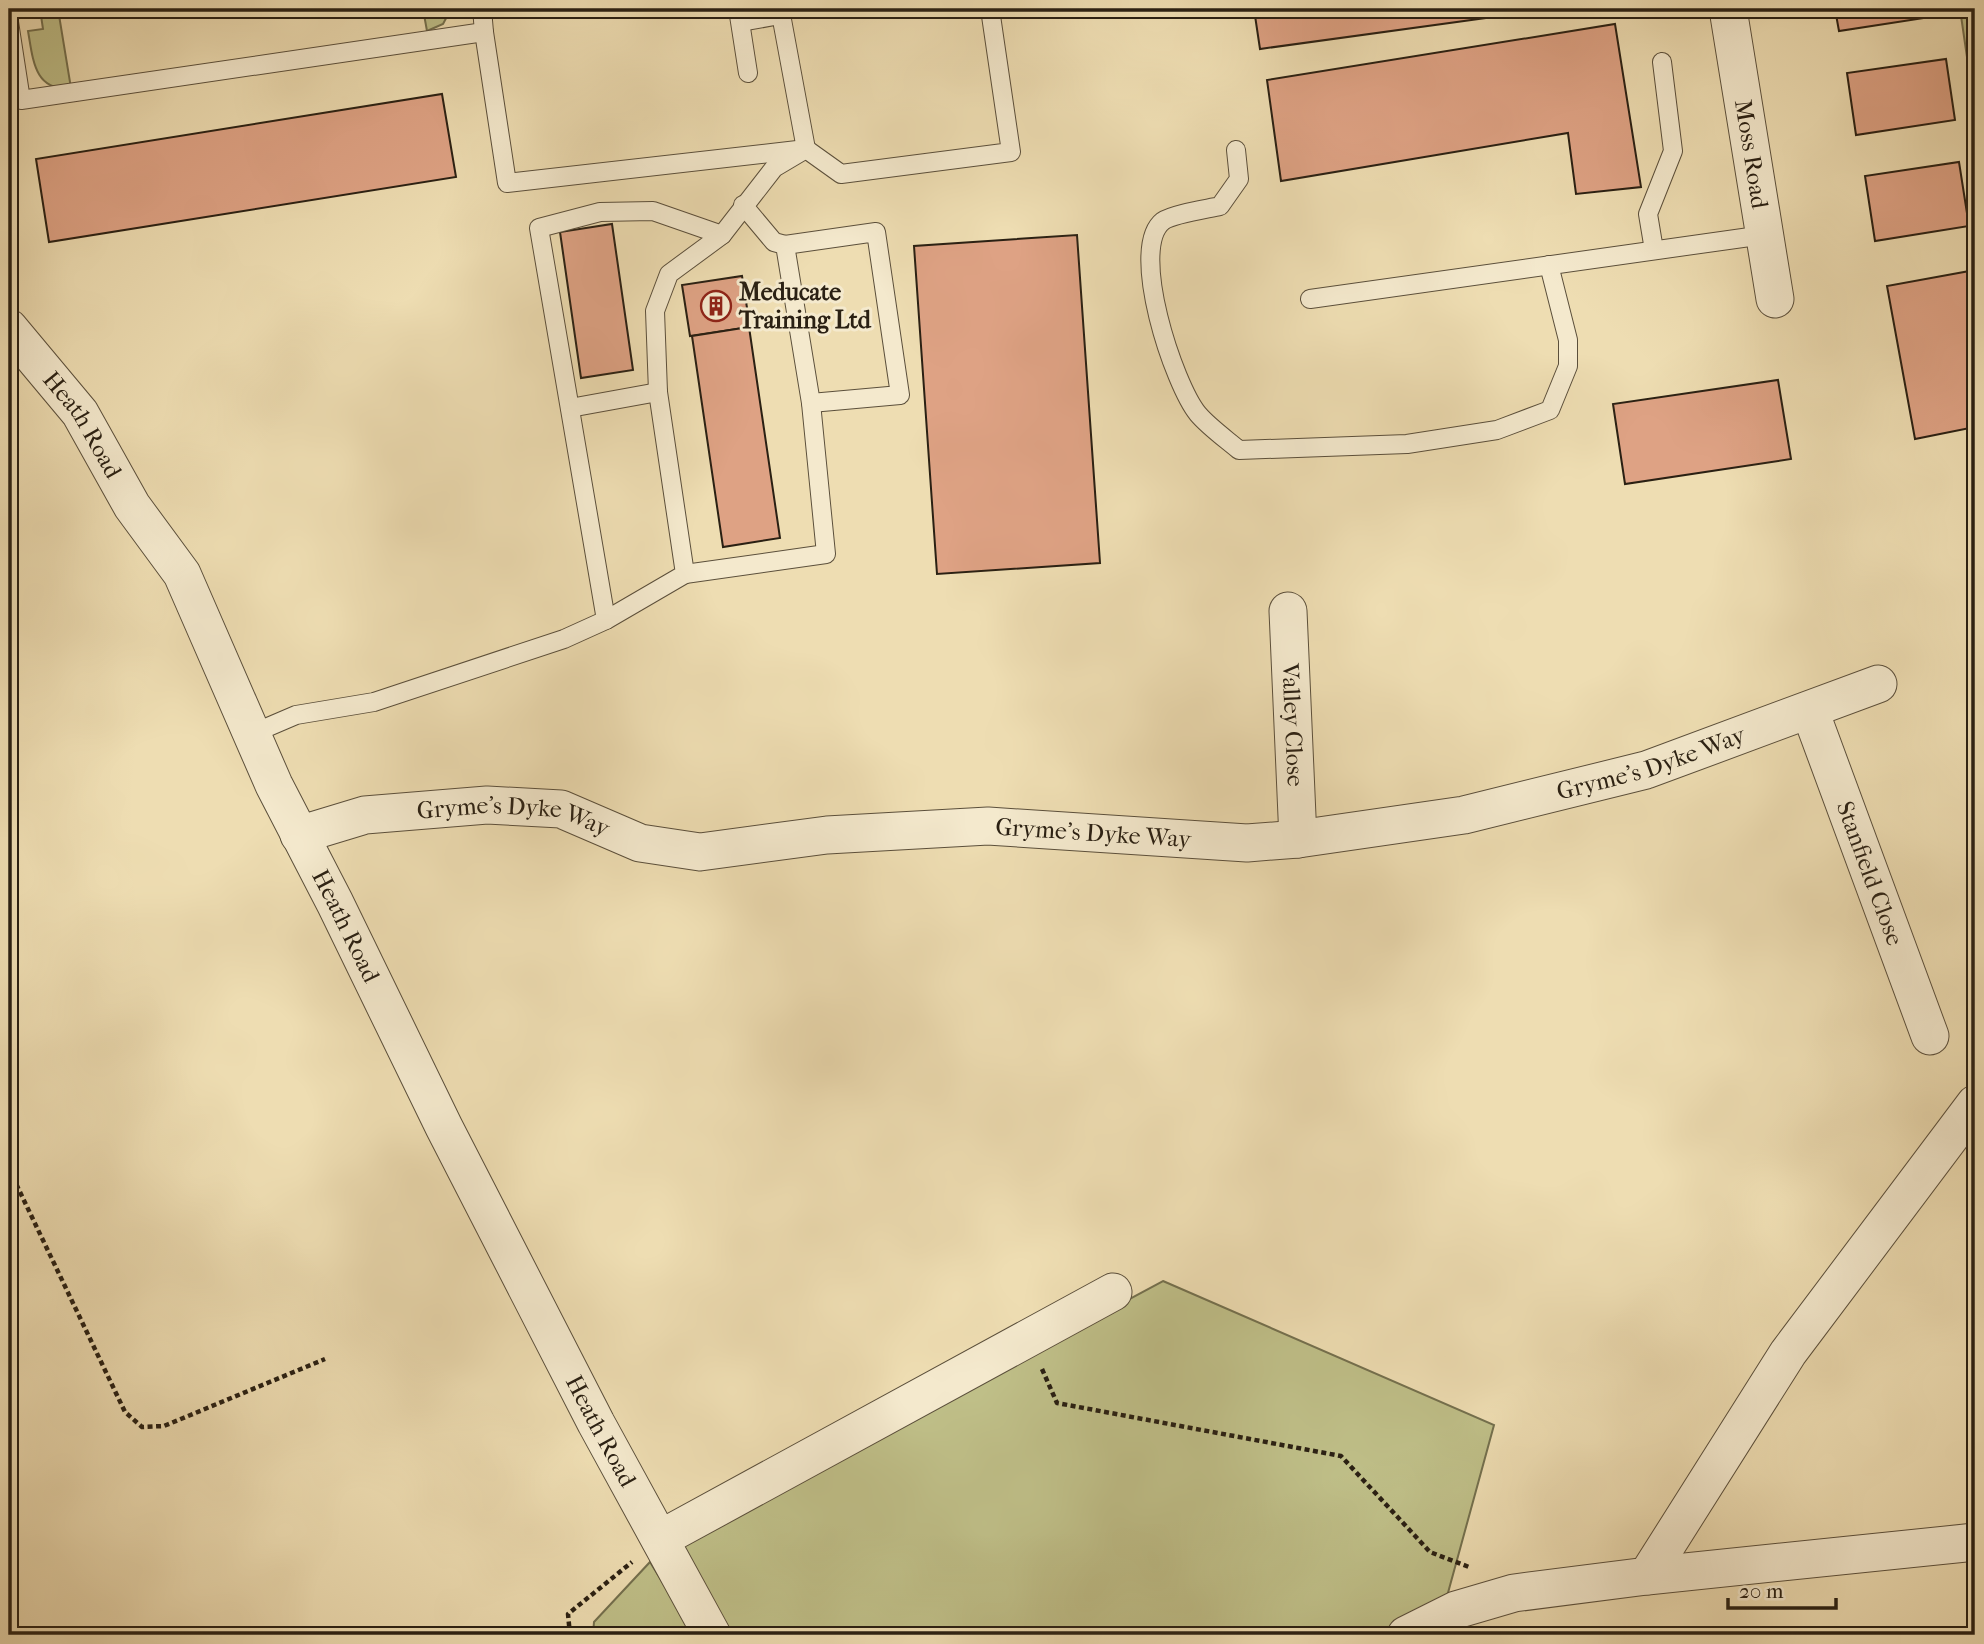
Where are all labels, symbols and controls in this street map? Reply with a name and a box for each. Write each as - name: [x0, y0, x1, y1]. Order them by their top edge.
- street label: Moss Road: [1729, 97, 1774, 212]
- place label: Meducate Training Ltd: [738, 278, 872, 334]
- building icon: Meducate Training Ltd: [699, 289, 733, 323]
- street label: Heath Road: [37, 366, 128, 484]
- street label: Valley Close: [1276, 662, 1310, 787]
- street label: Gryme's Dyke Way: [1554, 720, 1750, 806]
- street label: Gryme's Dyke Way: [416, 791, 615, 843]
- street label: Stanfield Close: [1831, 797, 1909, 949]
- street label: Gryme's Dyke Way: [995, 813, 1193, 853]
- street label: Heath Road: [306, 865, 386, 988]
- street label: Heath Road: [560, 1371, 643, 1492]
- scale bar: [1728, 1567, 1837, 1611]
- text: 20 m: [1739, 1579, 1784, 1603]

